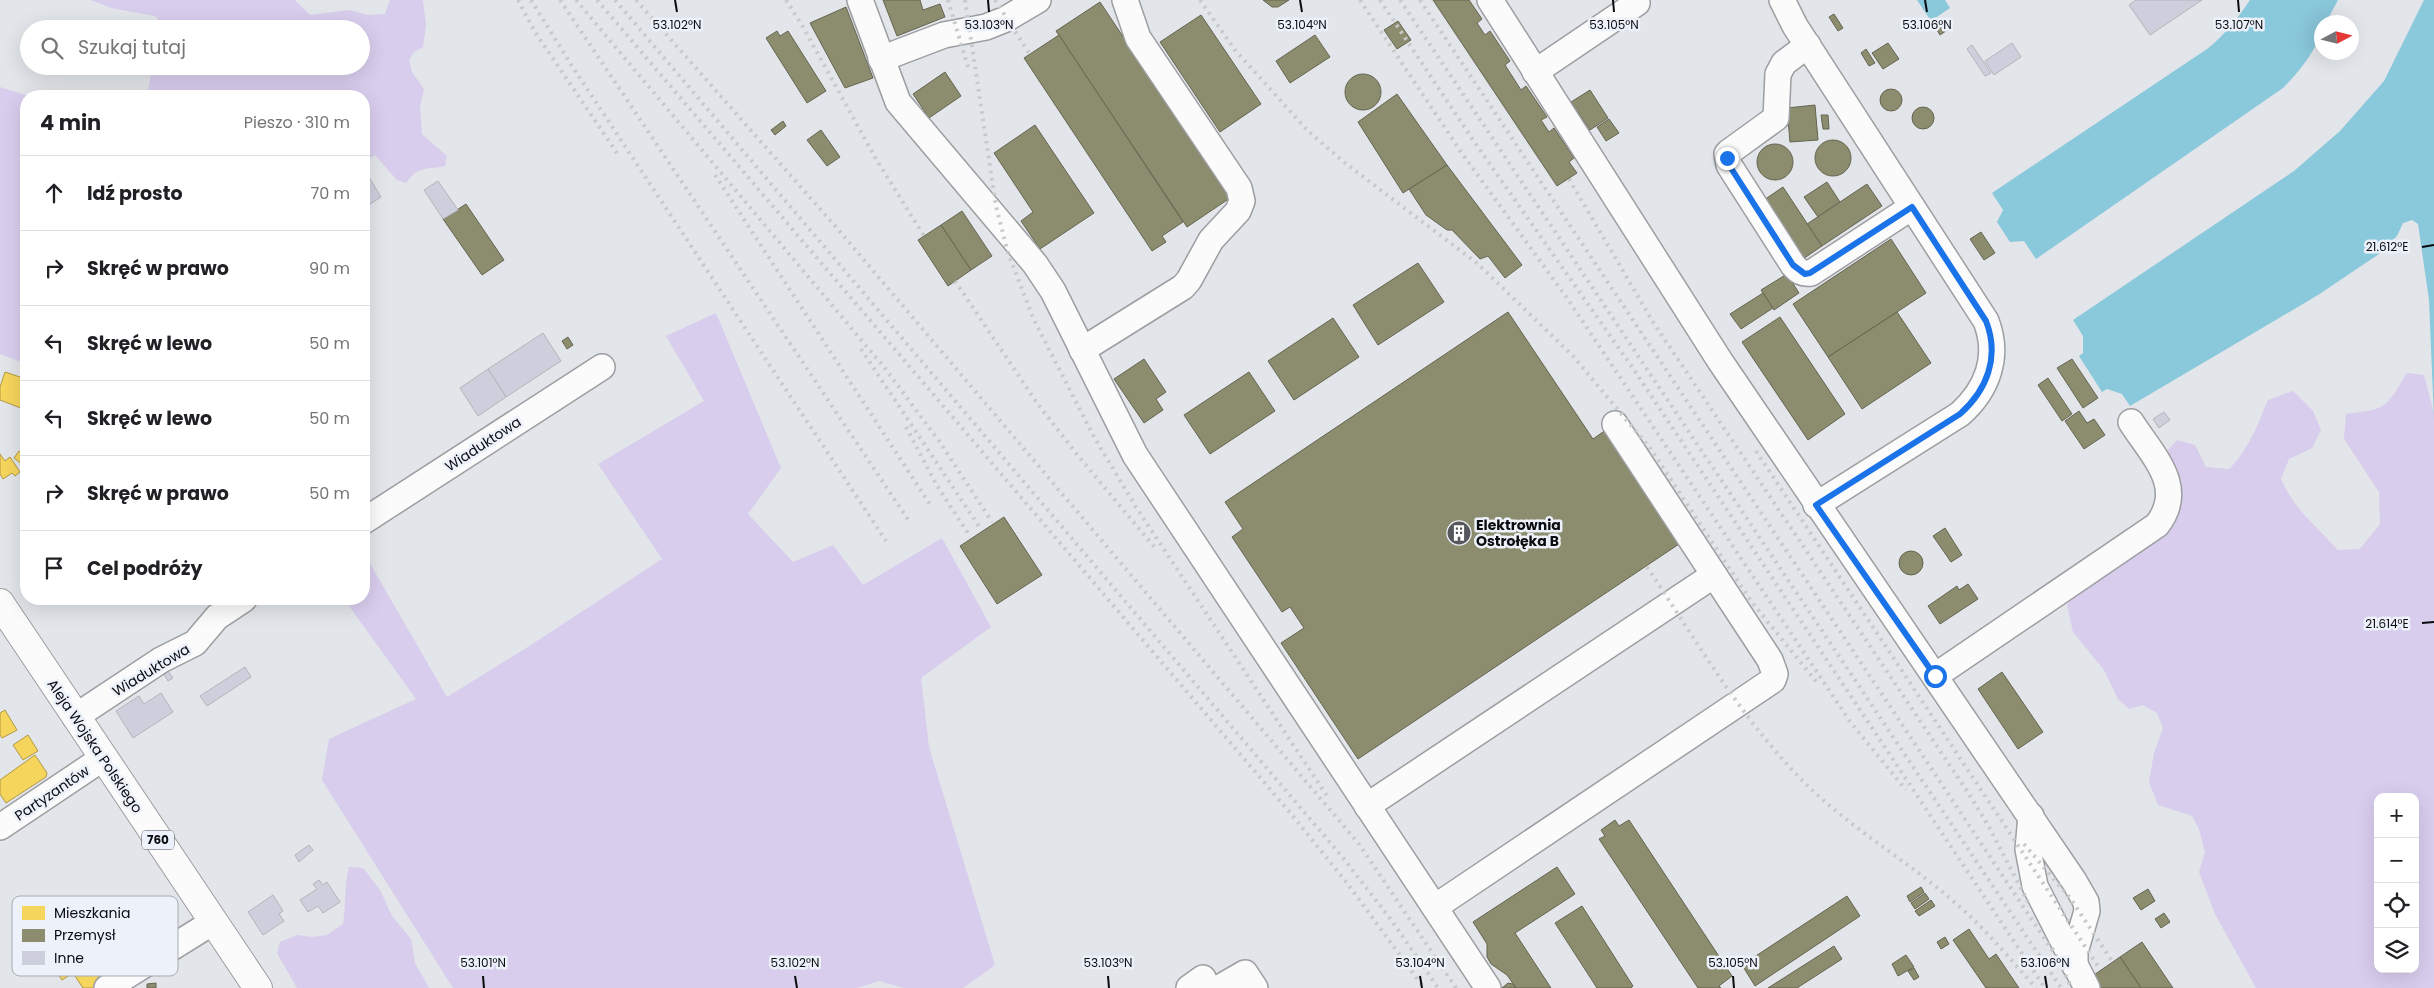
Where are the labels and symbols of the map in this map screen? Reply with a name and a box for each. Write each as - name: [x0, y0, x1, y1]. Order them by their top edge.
- north arrow: [2314, 15, 2359, 60]
- text: 53.102°N: [653, 16, 701, 33]
- text: 53.103°N: [965, 16, 1013, 33]
- text: 53.104°N: [1277, 16, 1327, 33]
- text: 53.105°N: [1589, 16, 1639, 33]
- text: 53.106°N: [1902, 16, 1952, 33]
- text: 53.107°N: [2215, 16, 2263, 33]
- route end: [1716, 147, 1739, 170]
- text: 21.612°E: [2366, 238, 2408, 255]
- street label: Wiaduktowa: [441, 412, 525, 476]
- place label: Elektrownia Ostrołęka B: [1476, 515, 1561, 551]
- building icon: Elektrownia Ostrołęka B: [1446, 520, 1472, 546]
- text: 21.614°E: [2365, 615, 2409, 632]
- street label: Wiaduktowa: [108, 639, 194, 701]
- route start: [1924, 665, 1947, 688]
- street label: Aleja Wojska Polskiego: [43, 675, 147, 817]
- street label: Partyzantów: [11, 760, 94, 825]
- road number: 760: [142, 830, 174, 850]
- legend: [12, 896, 178, 976]
- text: Mieszkania: [54, 903, 130, 923]
- text: Przemysł: [54, 925, 116, 945]
- text: Inne: [54, 948, 84, 968]
- text: 53.101°N: [460, 954, 506, 971]
- text: 53.102°N: [771, 954, 819, 971]
- text: 53.103°N: [1084, 954, 1132, 971]
- text: 53.104°N: [1395, 954, 1445, 971]
- text: 53.105°N: [1708, 954, 1758, 971]
- text: 53.106°N: [2020, 954, 2070, 971]

